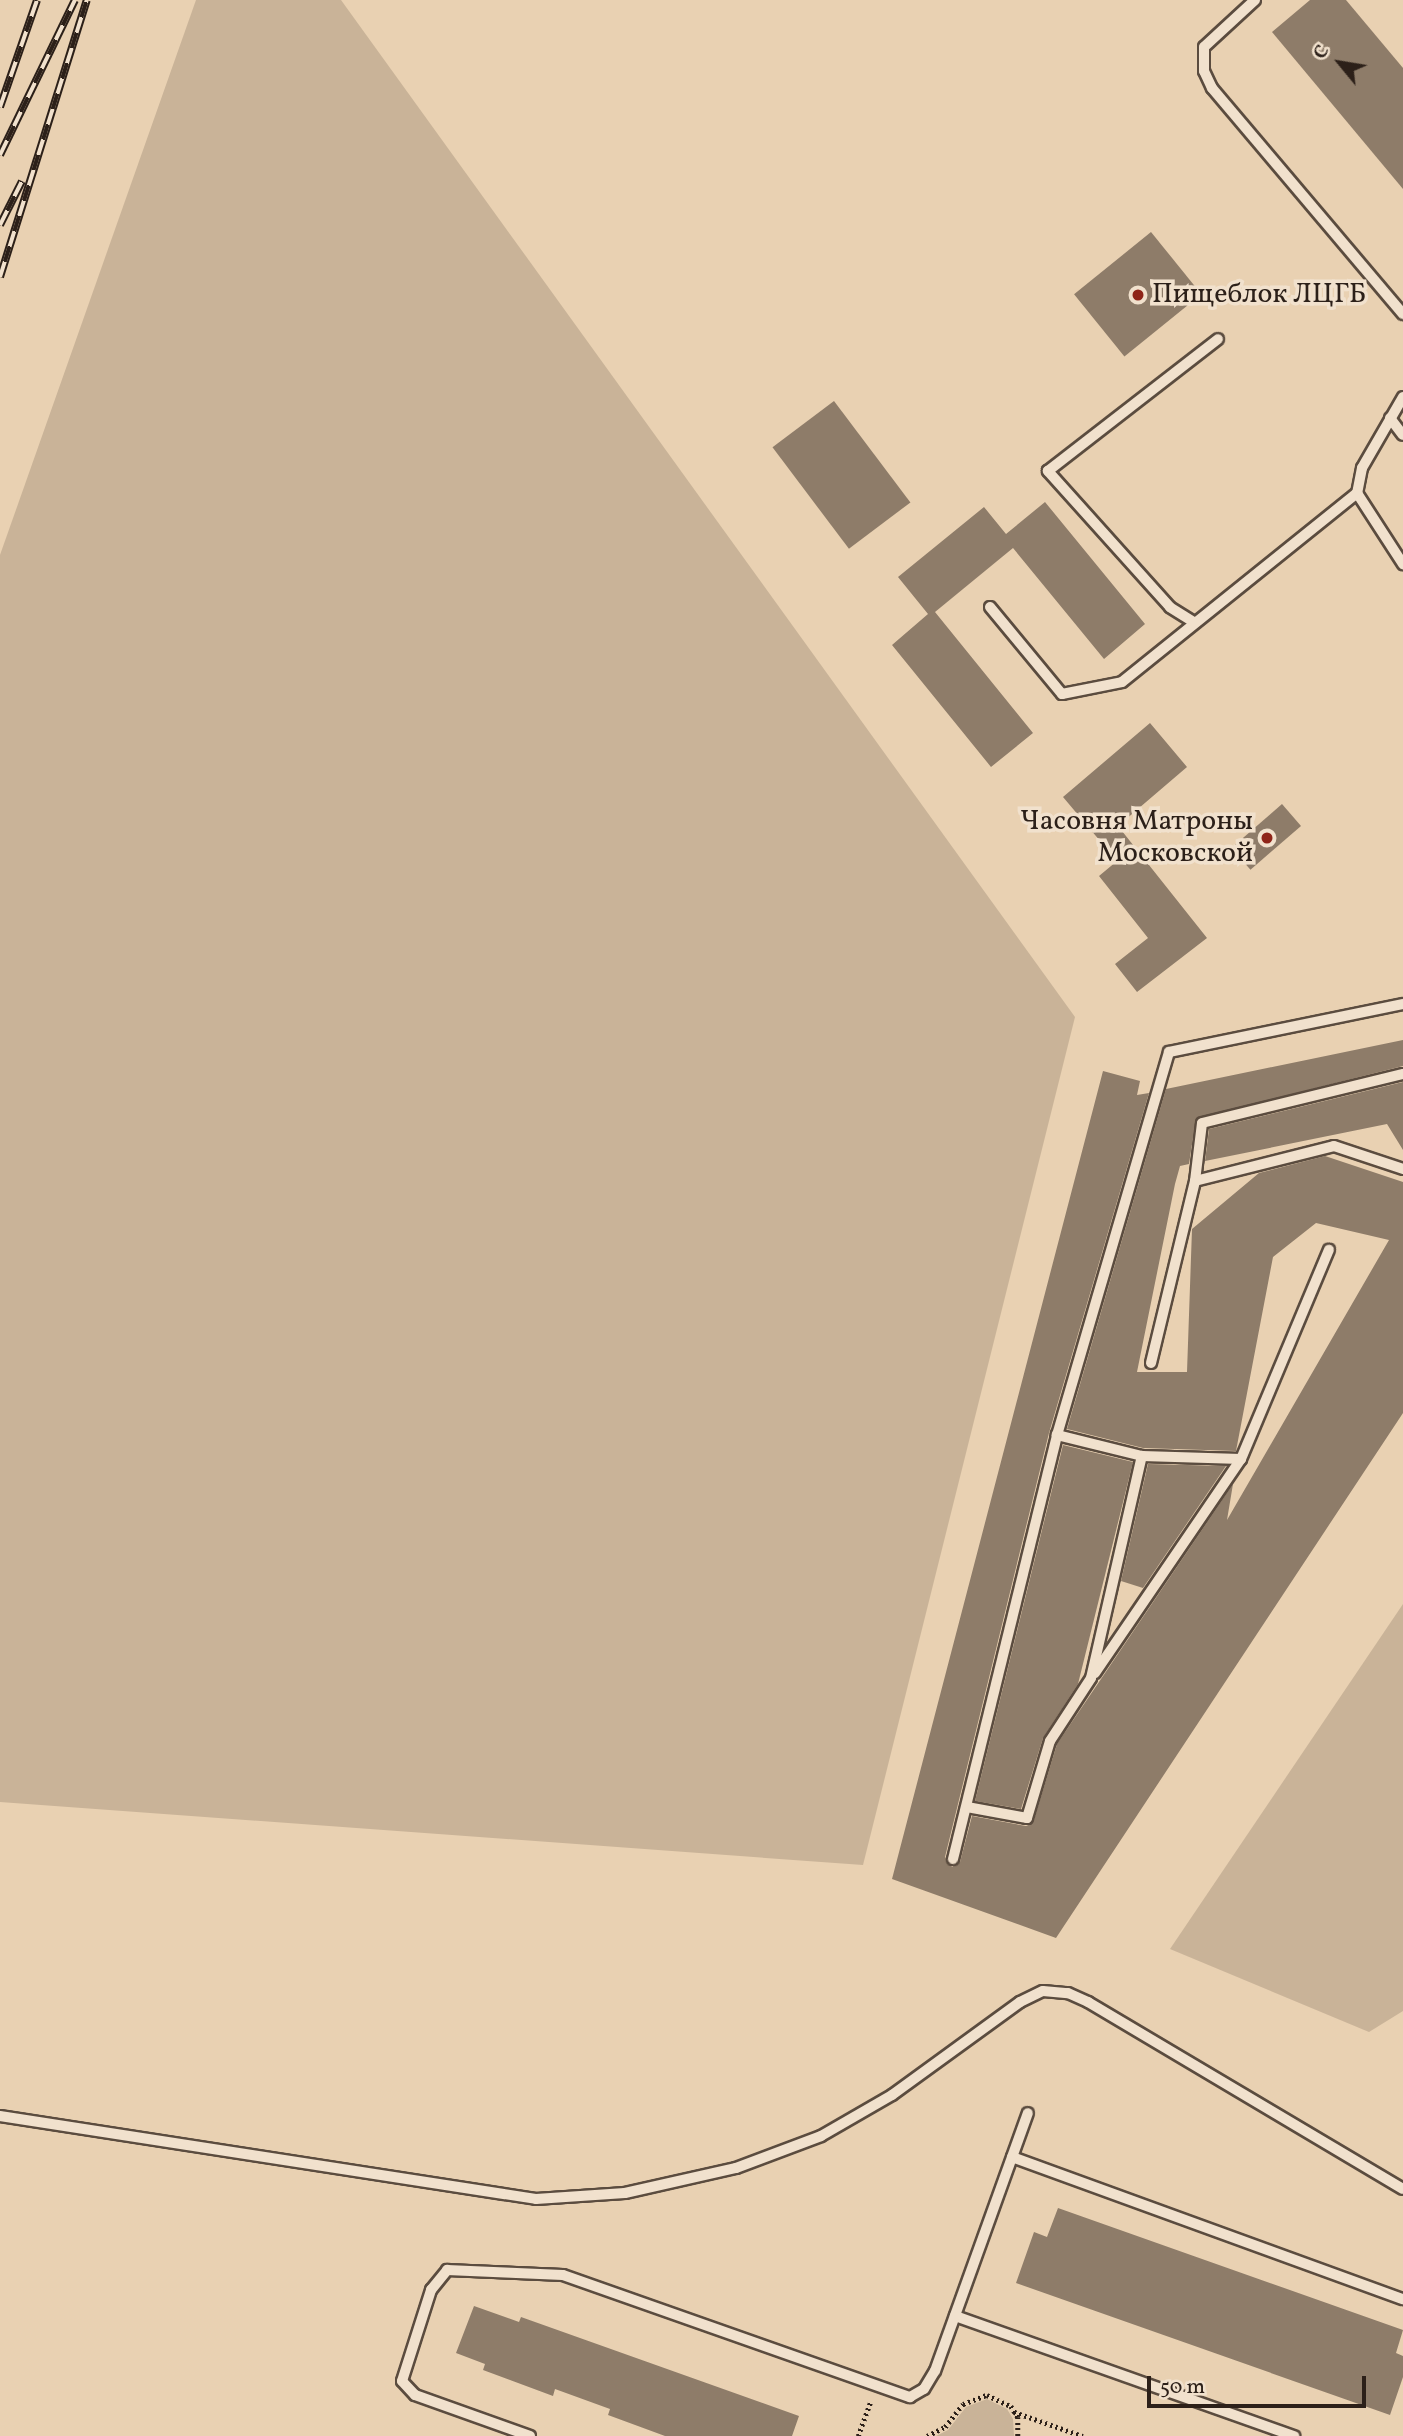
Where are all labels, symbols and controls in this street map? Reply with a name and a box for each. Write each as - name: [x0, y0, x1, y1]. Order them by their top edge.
- north arrow: [1305, 28, 1375, 98]
- text: С: [1308, 41, 1336, 64]
- place label: Пищеблок ЛЦГБ: [1152, 278, 1366, 312]
- marker: Пищеблок ЛЦГБ: [1130, 287, 1146, 303]
- place label: Часовня Матроны Московской: [1020, 805, 1253, 871]
- marker: Часовня Матроны Московской: [1259, 830, 1275, 846]
- scale bar: [1151, 2362, 1370, 2406]
- text: 50 m: [1160, 2373, 1205, 2402]

